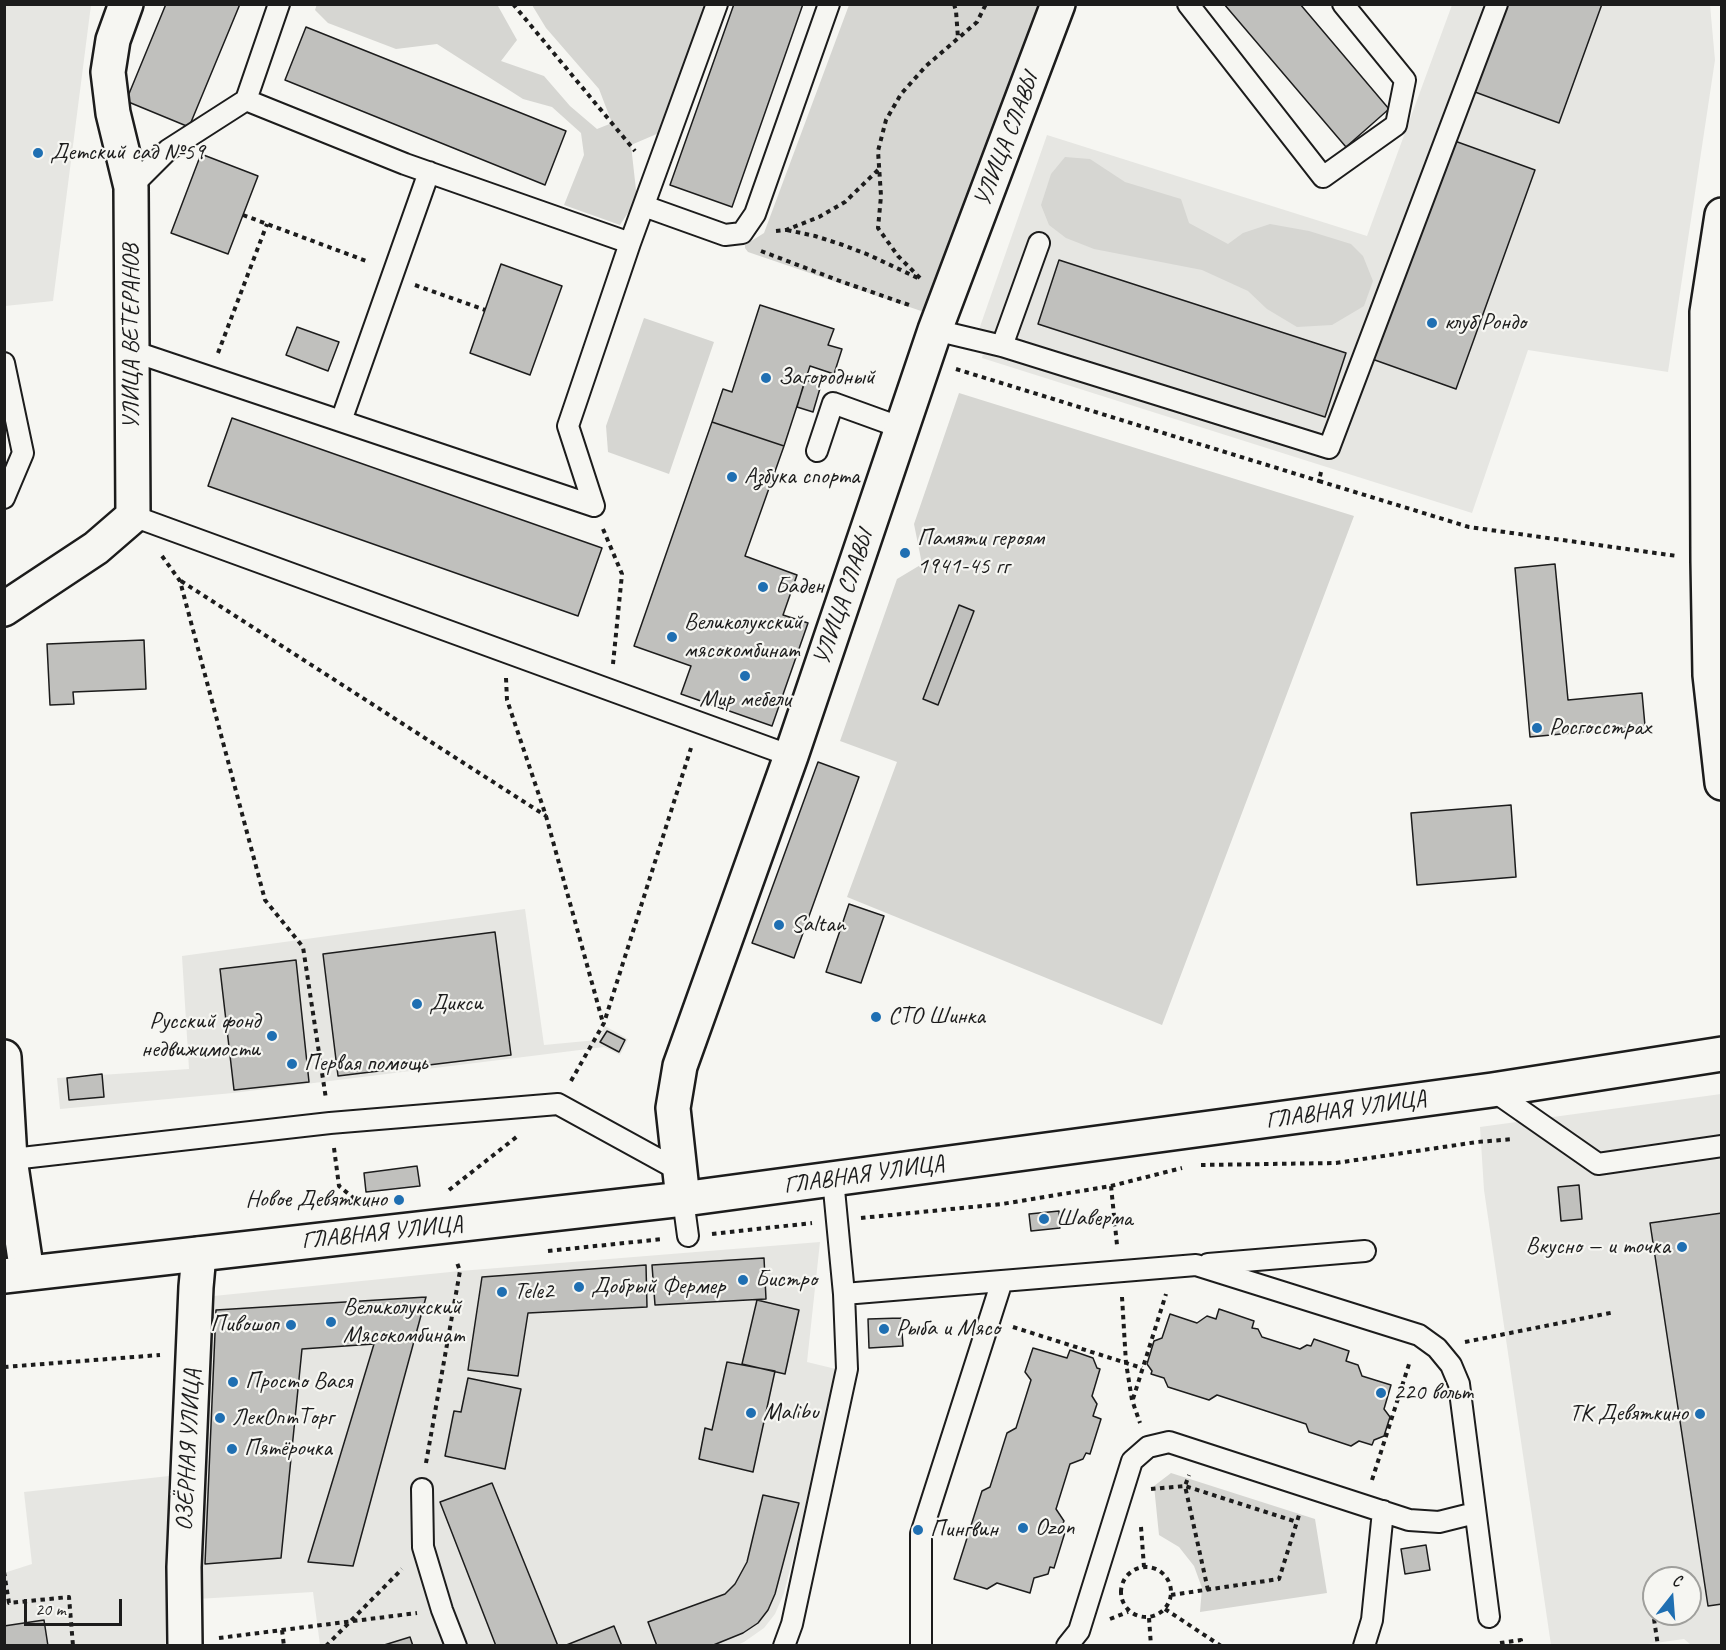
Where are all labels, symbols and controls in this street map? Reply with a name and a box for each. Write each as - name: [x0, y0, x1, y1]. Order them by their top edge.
- street label: УЛИЦА СЛАВЫ: [968, 69, 1046, 211]
- place label: Детский сад №59: [50, 139, 205, 167]
- marker: Детский сад №59: [31, 146, 45, 160]
- street label: УЛИЦА ВЕТЕРАНОВ: [118, 245, 146, 429]
- place label: клуб Рондо: [1444, 309, 1526, 337]
- marker: клуб Рондо: [1425, 316, 1439, 330]
- place label: Загородный: [778, 364, 875, 392]
- marker: Загородный: [759, 371, 773, 385]
- place label: Азбука спорта: [744, 463, 859, 491]
- marker: Азбука спорта: [725, 470, 739, 484]
- place label: Памяти героям 1941-45 гг: [917, 525, 1044, 581]
- street label: УЛИЦА СЛАВЫ: [808, 527, 880, 669]
- marker: Памяти героям 1941-45 гг: [898, 546, 912, 560]
- place label: Баден: [775, 573, 824, 601]
- marker: Баден: [756, 580, 770, 594]
- place label: Великолукский мясокомбинат: [684, 609, 802, 665]
- marker: Великолукский мясокомбинат: [665, 630, 679, 644]
- marker: Мир мебели: [738, 669, 752, 683]
- place label: Мир мебели: [699, 686, 791, 714]
- place label: Росгосстрах: [1549, 714, 1651, 742]
- marker: Росгосстрах: [1530, 721, 1544, 735]
- place label: Saltan: [791, 911, 845, 939]
- marker: Saltan: [772, 918, 786, 932]
- place label: Дикси: [429, 990, 483, 1018]
- marker: Дикси: [410, 997, 424, 1011]
- place label: СТО Шинка: [888, 1003, 985, 1031]
- place label: Русский фонд недвижимости: [141, 1008, 260, 1064]
- marker: СТО Шинка: [869, 1010, 883, 1024]
- marker: Русский фонд недвижимости: [265, 1029, 279, 1043]
- place label: Первая помощь: [304, 1050, 428, 1078]
- marker: Первая помощь: [285, 1057, 299, 1071]
- street label: ГЛАВНАЯ УЛИЦА: [1264, 1084, 1428, 1136]
- street label: ГЛАВНАЯ УЛИЦА: [782, 1149, 946, 1201]
- place label: Новое Девяткино: [245, 1186, 387, 1214]
- marker: Новое Девяткино: [392, 1193, 406, 1207]
- place label: Шаверма: [1056, 1205, 1132, 1233]
- street label: ГЛАВНАЯ УЛИЦА: [300, 1210, 464, 1256]
- marker: Шаверма: [1037, 1212, 1051, 1226]
- place label: Вкусно — и точка: [1526, 1233, 1670, 1261]
- marker: Вкусно — и точка: [1675, 1240, 1689, 1254]
- place label: Бистро: [755, 1266, 817, 1294]
- place label: Добрый Фермер: [591, 1273, 725, 1301]
- marker: Бистро: [736, 1273, 750, 1287]
- place label: Tele2: [514, 1278, 554, 1306]
- marker: Добрый Фермер: [572, 1280, 586, 1294]
- marker: Tele2: [495, 1285, 509, 1299]
- place label: Великолукский Мясокомбинат: [343, 1294, 465, 1350]
- place label: Пивошоп: [210, 1311, 279, 1339]
- marker: Великолукский Мясокомбинат: [324, 1315, 338, 1329]
- place label: Рыба и Мясо: [896, 1315, 1000, 1343]
- marker: Пивошоп: [284, 1318, 298, 1332]
- marker: Рыба и Мясо: [877, 1322, 891, 1336]
- street label: ОЗЁРНАЯ УЛИЦА: [170, 1368, 208, 1532]
- place label: Просто Вася: [245, 1368, 352, 1396]
- marker: Просто Вася: [226, 1375, 240, 1389]
- place label: 220 вольт: [1393, 1379, 1472, 1407]
- marker: 220 вольт: [1374, 1386, 1388, 1400]
- place label: Malibu: [763, 1399, 819, 1427]
- place label: ТК Девяткино: [1569, 1400, 1688, 1428]
- place label: ЛекОптТорг: [232, 1404, 333, 1432]
- marker: Malibu: [744, 1406, 758, 1420]
- marker: ТК Девяткино: [1693, 1407, 1707, 1421]
- marker: ЛекОптТорг: [213, 1411, 227, 1425]
- place label: Пятёрочка: [244, 1435, 332, 1463]
- marker: Пятёрочка: [225, 1442, 239, 1456]
- place label: Ozon: [1035, 1514, 1074, 1542]
- place label: Пингвин: [930, 1516, 998, 1544]
- marker: Ozon: [1016, 1521, 1030, 1535]
- marker: Пингвин: [911, 1523, 925, 1537]
- north arrow: [1642, 1566, 1702, 1626]
- text: С: [1670, 1570, 1683, 1591]
- scale bar: [27, 1587, 124, 1625]
- text: 20 m: [35, 1598, 66, 1620]

